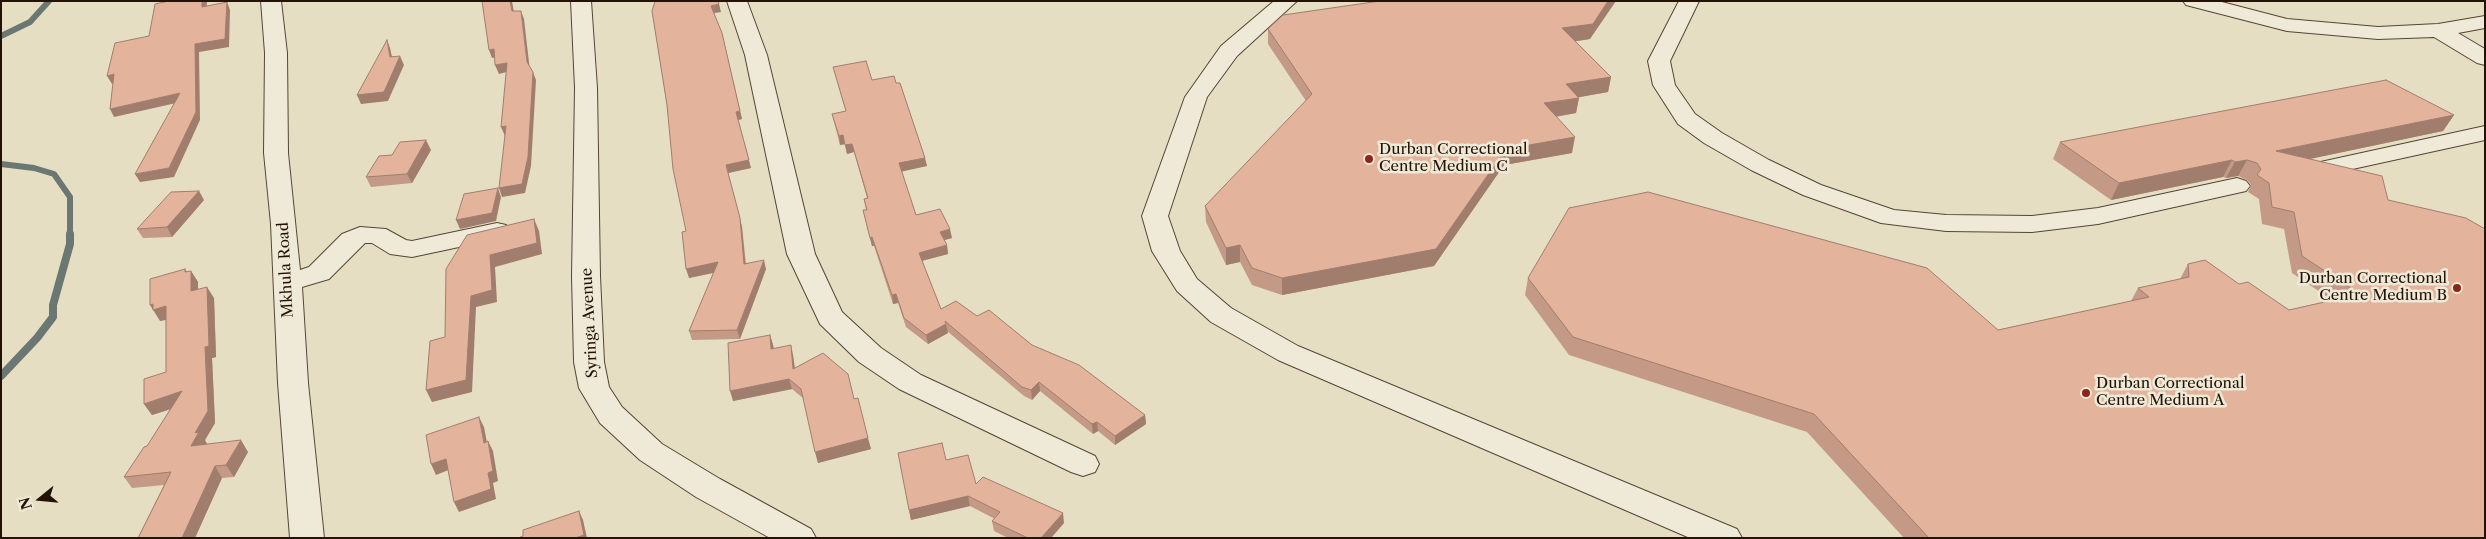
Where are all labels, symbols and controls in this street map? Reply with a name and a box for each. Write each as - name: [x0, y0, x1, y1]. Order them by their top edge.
- place label: Durban Correctional Centre Medium C: [1379, 141, 1527, 176]
- marker: Durban Correctional Centre Medium C: [1363, 153, 1375, 165]
- street label: Mkhula Road: [275, 222, 297, 318]
- street label: Syringa Avenue: [578, 267, 602, 379]
- place label: Durban Correctional Centre Medium B: [2299, 270, 2447, 305]
- marker: Durban Correctional Centre Medium B: [2451, 282, 2463, 294]
- place label: Durban Correctional Centre Medium A: [2096, 375, 2244, 410]
- marker: Durban Correctional Centre Medium A: [2080, 387, 2092, 399]
- north arrow: [15, 474, 65, 524]
- text: N: [15, 495, 36, 512]

